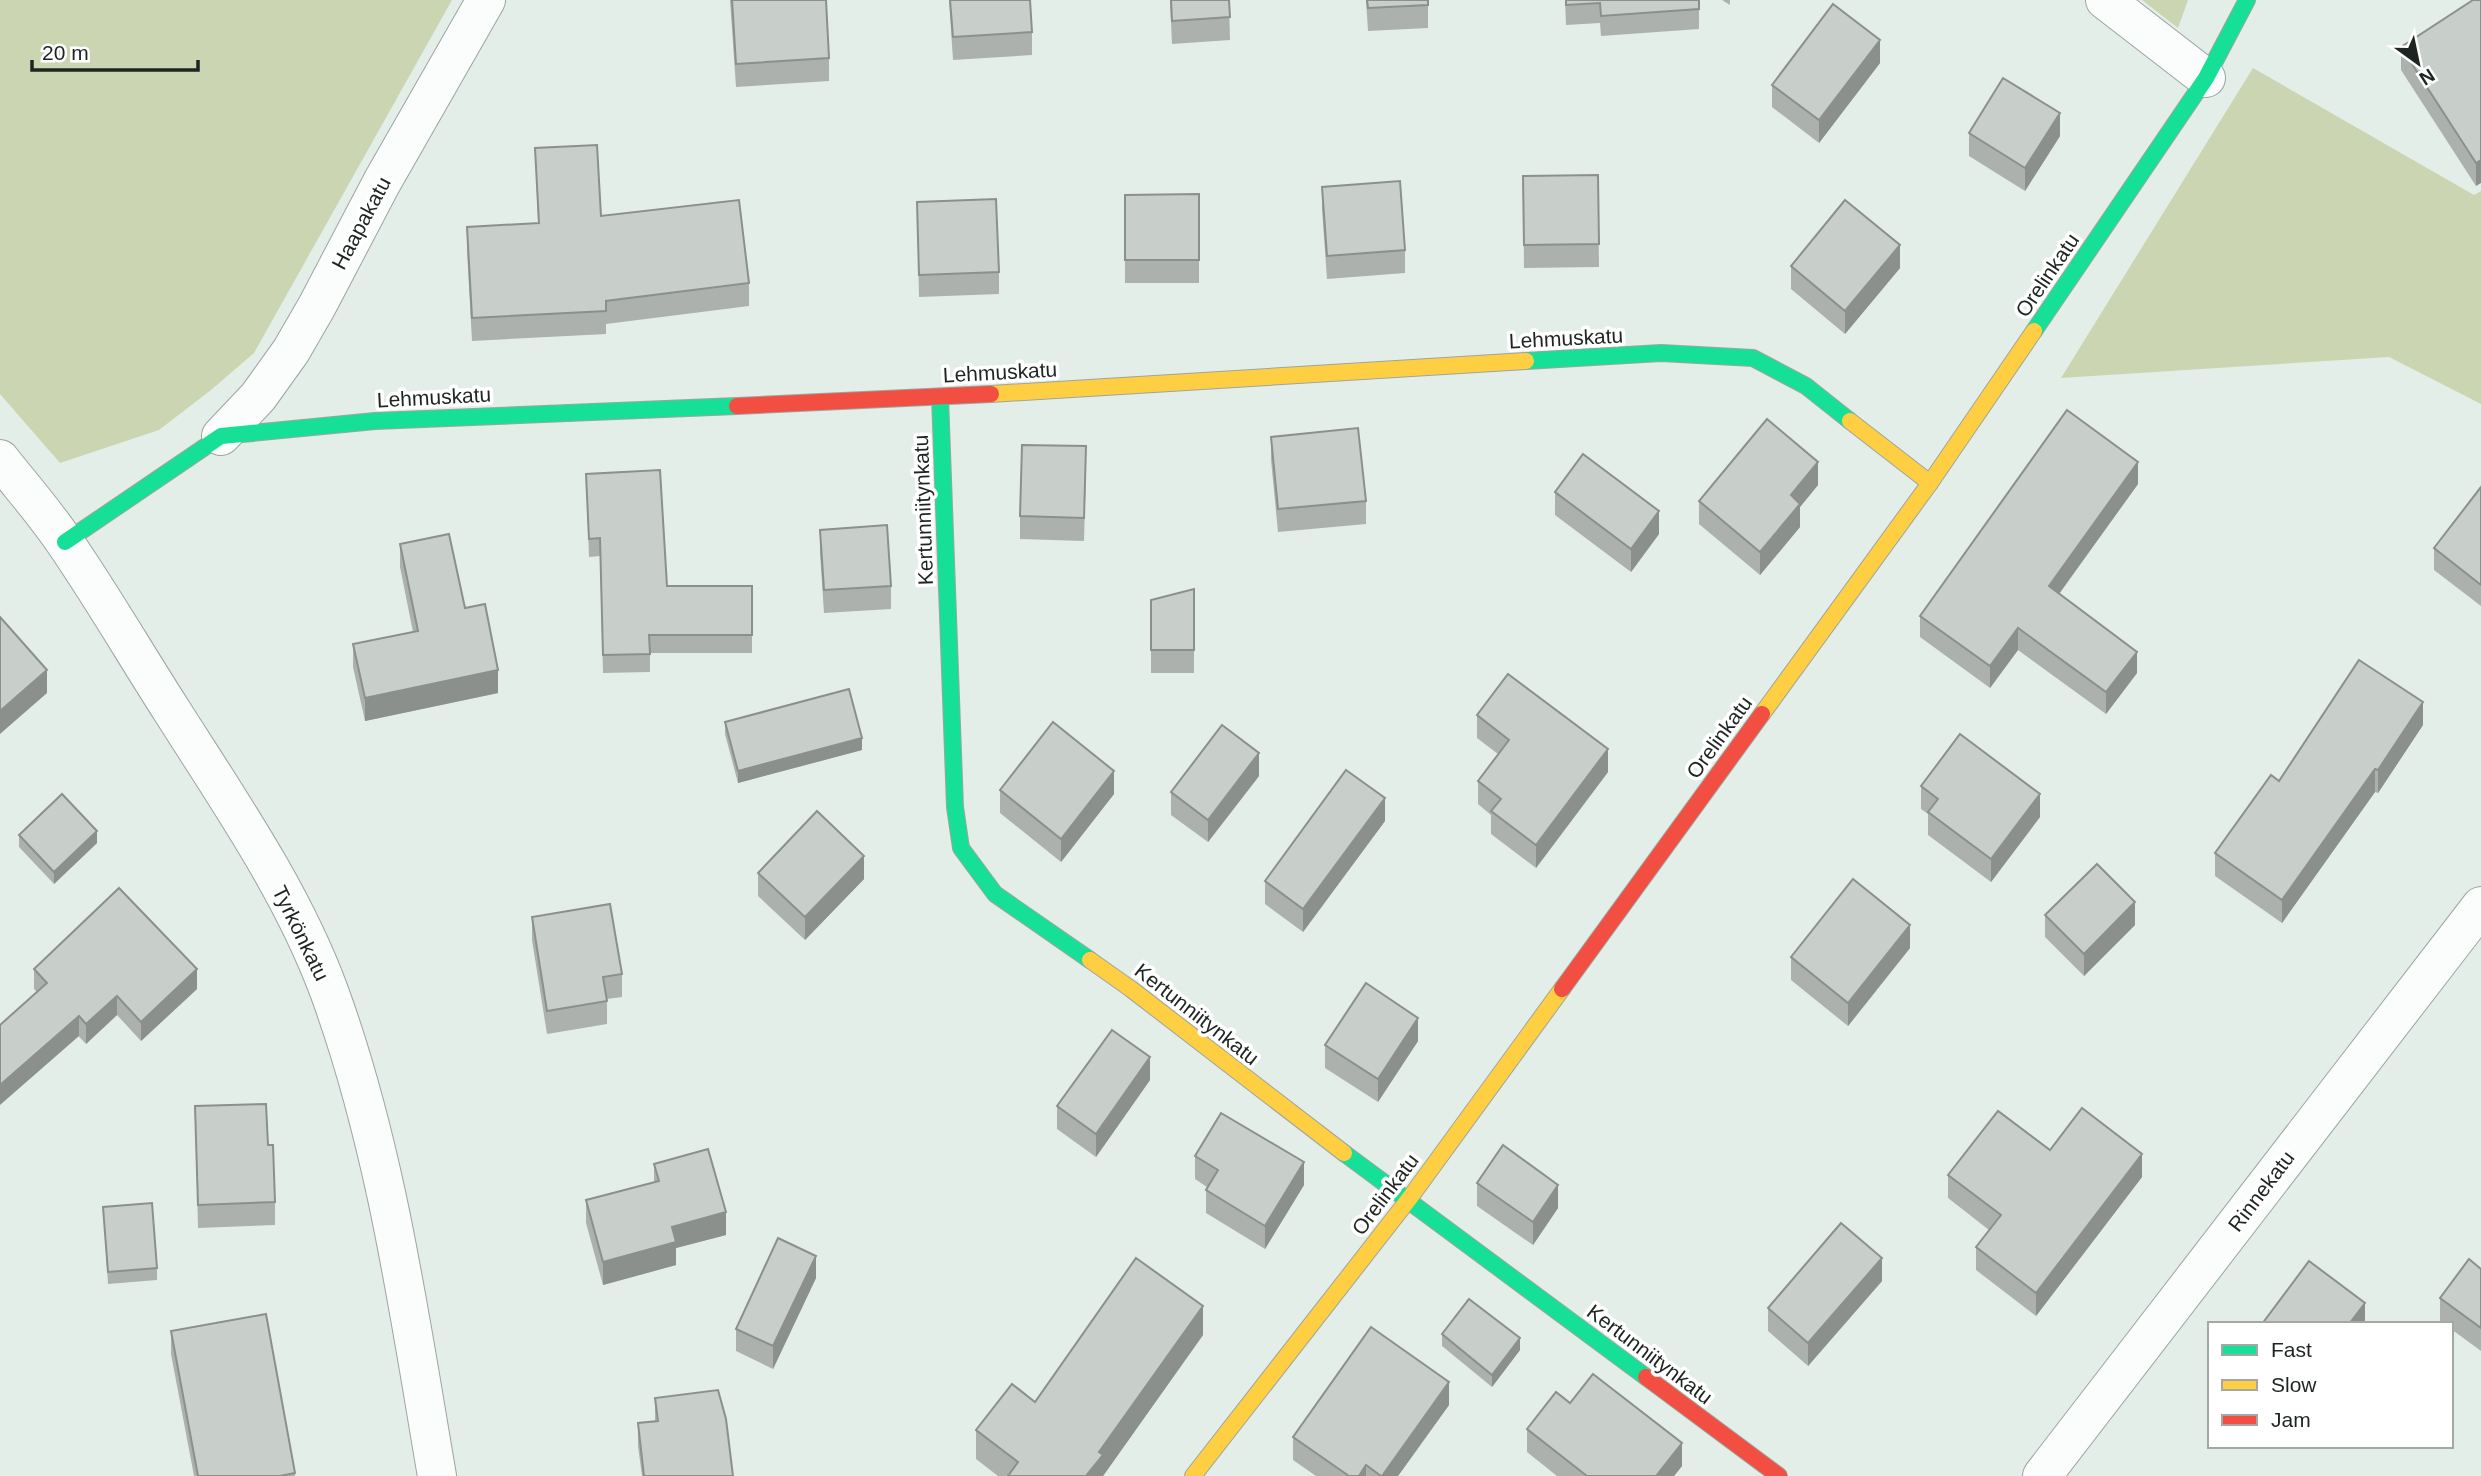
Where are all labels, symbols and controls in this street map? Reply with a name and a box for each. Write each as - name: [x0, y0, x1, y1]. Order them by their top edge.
- scale bar: [32, 28, 198, 72]
- north arrow: [2383, 28, 2453, 98]
- text: 20 m: [42, 41, 89, 64]
- text: N: [2416, 64, 2438, 89]
- street label: Haapakatu: [327, 173, 395, 273]
- street label: Orelinkatu: [2011, 229, 2083, 321]
- street label: Lehmuskatu: [1508, 324, 1624, 352]
- street label: Lehmuskatu: [942, 358, 1058, 386]
- street label: Lehmuskatu: [376, 383, 492, 411]
- street label: Kertunniitynkatu: [909, 434, 937, 586]
- street label: Orelinkatu: [1682, 692, 1756, 782]
- street label: Tyrkönkatu: [268, 882, 334, 984]
- street label: Kertunniitynkatu: [1131, 959, 1263, 1069]
- street label: Rinnekatu: [2223, 1146, 2299, 1236]
- street label: Orelinkatu: [1347, 1149, 1423, 1239]
- street label: Kertunniitynkatu: [1583, 1300, 1717, 1408]
- legend: [2208, 1322, 2453, 1448]
- text: Fast: [2271, 1338, 2312, 1361]
- text: Slow: [2271, 1373, 2317, 1396]
- text: Jam: [2271, 1408, 2311, 1431]

